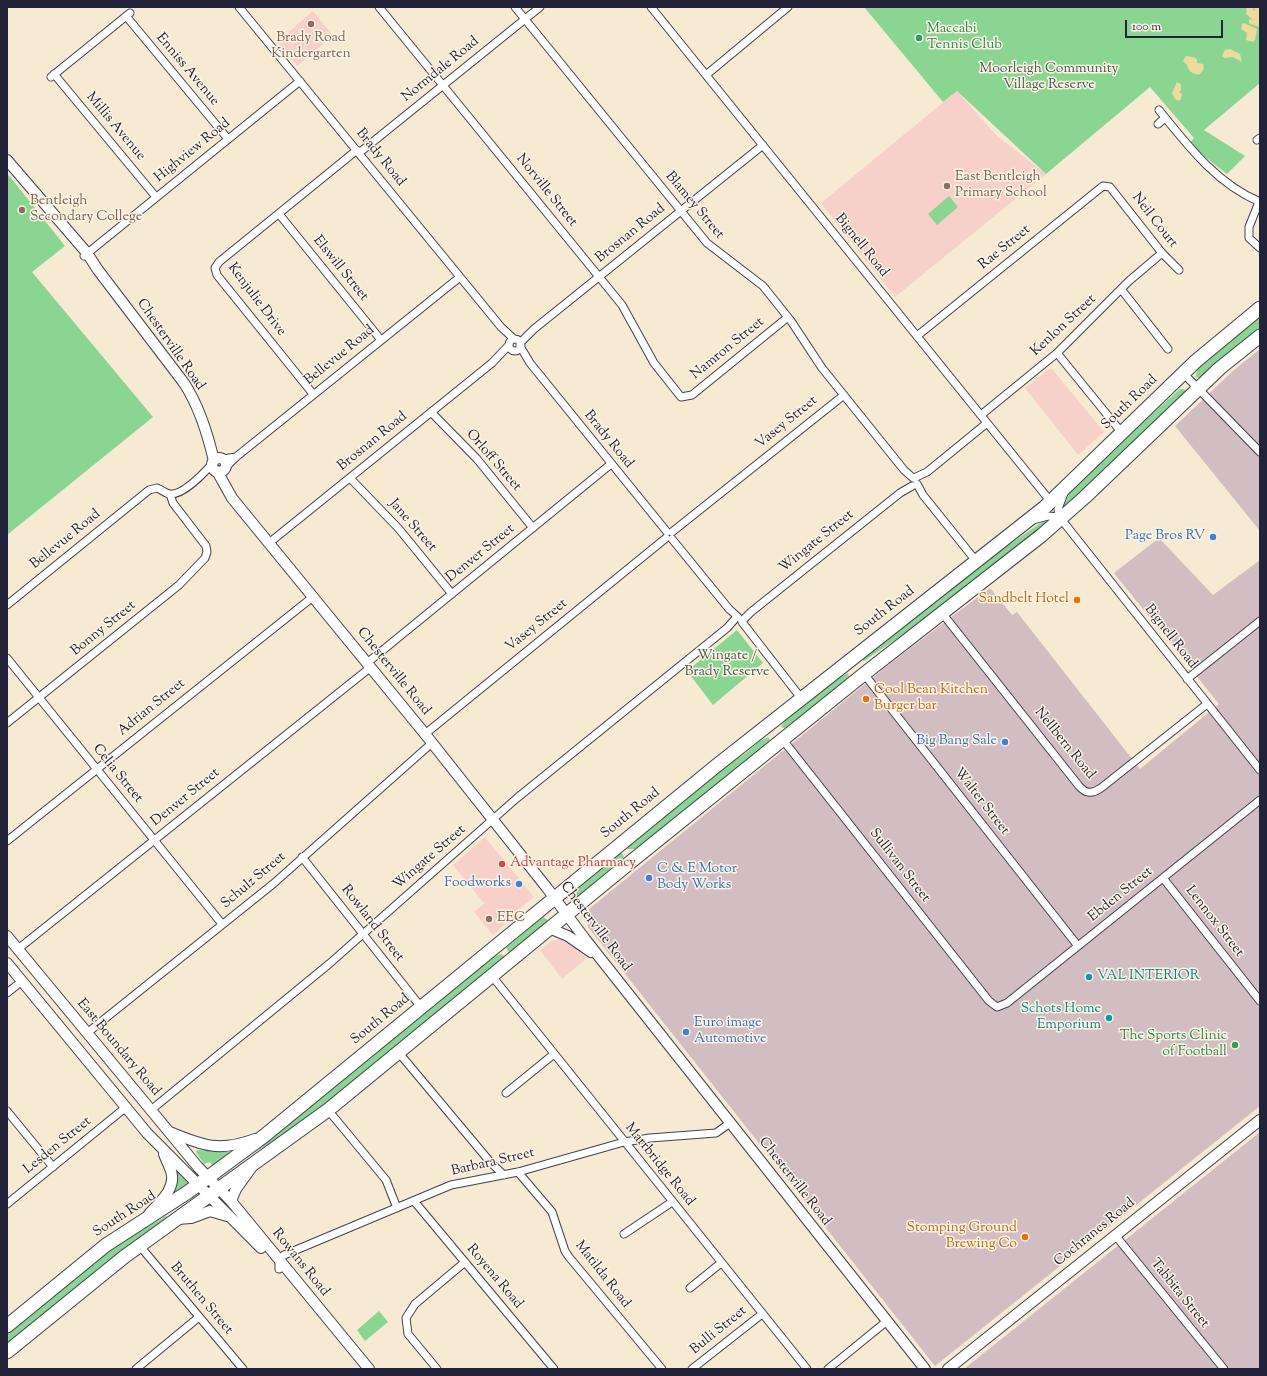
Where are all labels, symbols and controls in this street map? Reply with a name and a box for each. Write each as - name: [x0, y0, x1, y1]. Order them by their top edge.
- scale bar: [1127, 12, 1225, 38]
- text: 100 m: [1132, 18, 1161, 36]
- marker: Brady Road Kindergarten: [306, 19, 316, 29]
- place label: Maccabi Tennis Club: [927, 22, 1002, 54]
- street label: Enniss Avenue: [152, 30, 222, 110]
- place label: Brady Road Kindergarten: [271, 31, 351, 64]
- marker: Maccabi Tennis Club: [914, 33, 924, 43]
- street label: Normdale Road: [399, 34, 483, 106]
- park label: Moorleigh Community Village Reserve: [980, 62, 1118, 94]
- street label: Millis Avenue: [82, 89, 148, 165]
- street label: Highview Road: [152, 115, 234, 187]
- street label: Brady Road: [352, 126, 408, 190]
- street label: Norville Street: [512, 151, 580, 231]
- street label: Blamey Street: [661, 169, 727, 243]
- place label: East Bentleigh Primary School: [955, 170, 1047, 202]
- marker: East Bentleigh Primary School: [942, 181, 952, 191]
- street label: Neil Court: [1127, 190, 1181, 252]
- place label: Bentleigh Secondary College: [30, 194, 142, 226]
- street label: Brosnan Road: [593, 201, 669, 267]
- marker: Bentleigh Secondary College: [17, 205, 27, 215]
- street label: Bignell Road: [830, 211, 892, 281]
- street label: Rae Street: [976, 222, 1034, 274]
- street label: Elswill Street: [309, 233, 371, 305]
- street label: Kenjulie Drive: [223, 260, 289, 340]
- street label: Kenlon Street: [1028, 292, 1100, 360]
- street label: Chesterville Road: [132, 296, 208, 394]
- street label: Namron Street: [688, 314, 768, 384]
- street label: Bellevue Road: [301, 323, 379, 389]
- street label: South Road: [1098, 372, 1162, 434]
- street label: Vasey Street: [753, 393, 821, 453]
- street label: Brady Road: [580, 408, 636, 472]
- street label: Brosnan Road: [335, 409, 411, 475]
- street label: Orloff Street: [462, 427, 524, 495]
- street label: Jane Street: [385, 496, 439, 556]
- street label: Bellevue Road: [27, 507, 105, 573]
- street label: Wingate Street: [777, 507, 857, 577]
- street label: Denver Street: [443, 521, 519, 587]
- place label: Page Bros RV: [1125, 529, 1205, 545]
- marker: Page Bros RV: [1208, 532, 1218, 542]
- street label: South Road: [852, 583, 918, 641]
- place label: Sandbelt Hotel: [979, 592, 1069, 608]
- marker: Sandbelt Hotel: [1072, 595, 1082, 605]
- street label: Vasey Street: [503, 596, 571, 656]
- street label: Bonny Street: [68, 598, 140, 660]
- street label: Bignell Road: [1140, 602, 1200, 672]
- street label: Chesterville Road: [353, 625, 433, 719]
- park label: Wingate / Brady Reserve: [685, 649, 769, 682]
- street label: Adrian Street: [115, 676, 189, 740]
- place label: Cool Bean Kitchen Burger bar: [874, 683, 988, 716]
- marker: Cool Bean Kitchen Burger bar: [861, 694, 871, 704]
- street label: Nellbern Road: [1030, 705, 1098, 783]
- place label: Big Bang Sale: [916, 734, 997, 750]
- marker: Big Bang Sale: [1000, 737, 1010, 747]
- street label: Celia Street: [88, 741, 146, 807]
- street label: Denver Street: [148, 765, 224, 831]
- street label: Walter Street: [950, 765, 1012, 839]
- street label: South Road: [598, 785, 664, 843]
- street label: Wingate Street: [390, 822, 470, 894]
- street label: Sullivan Street: [865, 826, 933, 906]
- street label: Schulz Street: [218, 849, 290, 913]
- place label: Advantage Pharmacy: [510, 856, 636, 872]
- marker: Advantage Pharmacy: [497, 859, 507, 869]
- place label: C & E Motor Body Works: [657, 862, 737, 894]
- street label: Ebden Street: [1085, 864, 1157, 926]
- marker: C & E Motor Body Works: [644, 873, 654, 883]
- place label: Foodworks: [444, 876, 511, 892]
- marker: Foodworks: [514, 879, 524, 889]
- street label: Chesterville Road: [556, 879, 634, 975]
- street label: Rowland Street: [337, 882, 407, 966]
- street label: Lennox Street: [1181, 883, 1247, 961]
- place label: EEC: [497, 911, 525, 927]
- marker: EEC: [484, 914, 494, 924]
- place label: VAL INTERIOR: [1097, 969, 1200, 985]
- marker: VAL INTERIOR: [1084, 972, 1094, 982]
- street label: South Road: [348, 991, 414, 1049]
- street label: East Boundary Road: [72, 996, 164, 1100]
- place label: Schots Home Emporium: [1021, 1002, 1101, 1034]
- marker: Schots Home Emporium: [1104, 1013, 1114, 1023]
- place label: Euro image Automotive: [694, 1016, 767, 1048]
- marker: Euro image Automotive: [681, 1027, 691, 1037]
- place label: The Sports Clinic of Football: [1120, 1029, 1227, 1062]
- marker: The Sports Clinic of Football: [1230, 1040, 1240, 1050]
- street label: Lesden Street: [21, 1114, 95, 1178]
- street label: Marrbridge Road: [620, 1120, 698, 1210]
- street label: Chesterville Road: [754, 1134, 834, 1230]
- street label: Barbara Street: [450, 1145, 536, 1181]
- street label: South Road: [90, 1188, 160, 1242]
- street label: Cochranes Road: [1051, 1195, 1139, 1271]
- place label: Stomping Ground Brewing Co: [907, 1221, 1017, 1254]
- street label: Rowans Road: [268, 1226, 332, 1300]
- marker: Stomping Ground Brewing Co: [1020, 1232, 1030, 1242]
- street label: Matilda Road: [571, 1238, 633, 1312]
- street label: Royena Road: [462, 1241, 526, 1313]
- street label: Tabbita Street: [1146, 1256, 1212, 1332]
- street label: Bruthen Street: [166, 1260, 236, 1338]
- street label: Bulli Street: [687, 1303, 751, 1359]

